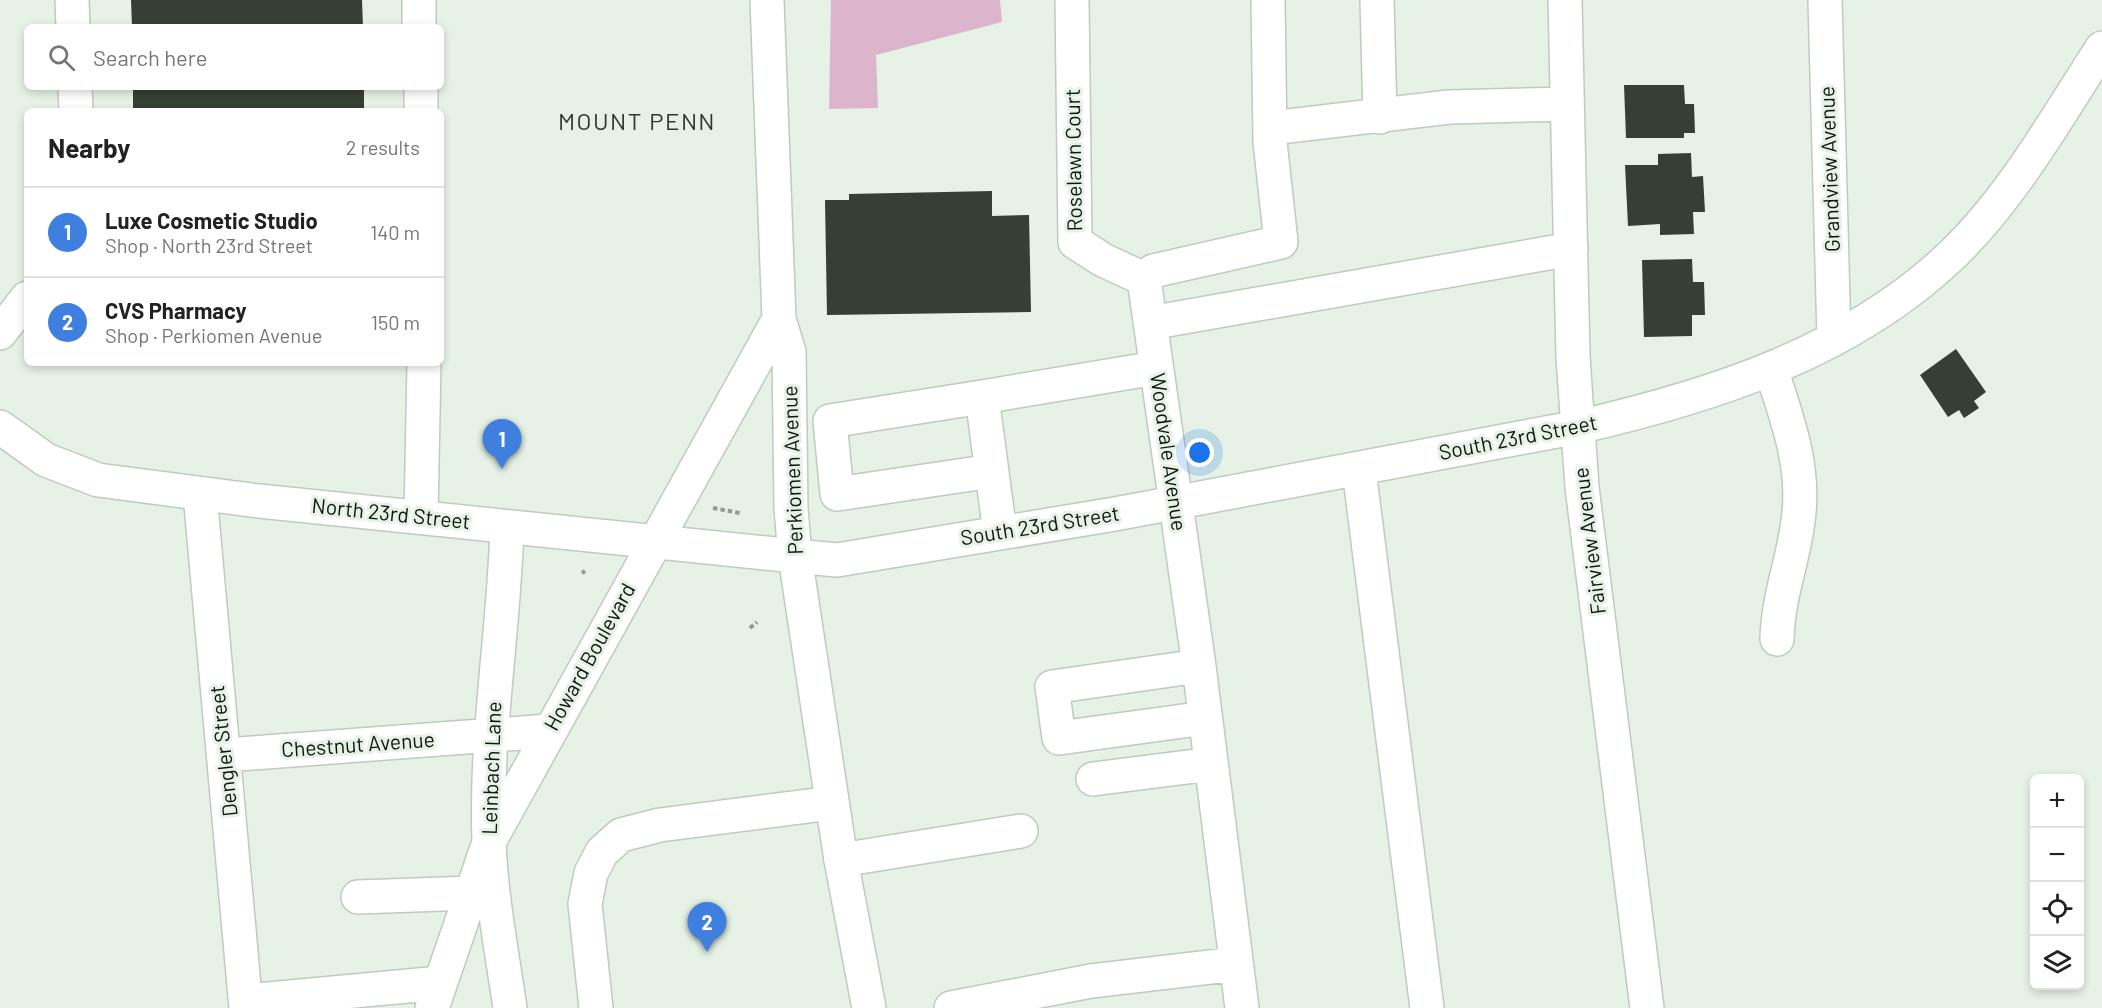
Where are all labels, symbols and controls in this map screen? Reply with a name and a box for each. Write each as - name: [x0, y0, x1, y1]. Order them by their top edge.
- search box: [24, 24, 444, 90]
- icon: search: [45, 41, 78, 74]
- text: Search here: [93, 44, 207, 70]
- street label: Grandview Avenue: [1813, 86, 1844, 253]
- street label: Roselawn Court: [1059, 88, 1086, 232]
- district label: MOUNT PENN: [558, 106, 716, 135]
- text: Nearby: [48, 132, 130, 163]
- text: 2 results: [346, 135, 420, 159]
- text: Luxe Cosmetic Studio: [105, 207, 318, 233]
- text: 1: [64, 220, 71, 244]
- text: 140 m: [370, 220, 420, 244]
- text: Shop · North 23rd Street: [105, 233, 313, 257]
- text: CVS Pharmacy: [105, 297, 247, 323]
- text: 2: [62, 310, 73, 334]
- text: 150 m: [371, 310, 420, 334]
- text: Shop · Perkiomen Avenue: [105, 323, 322, 347]
- street label: Woodvale Avenue: [1146, 371, 1193, 532]
- street label: Perkiomen Avenue: [776, 385, 807, 555]
- street label: South 23rd Street: [1436, 409, 1599, 464]
- pin: 1: [482, 420, 522, 469]
- your location: [1185, 438, 1214, 467]
- street label: Fairview Avenue: [1567, 466, 1610, 616]
- street label: North 23rd Street: [311, 492, 472, 533]
- street label: South 23rd Street: [958, 500, 1121, 549]
- street label: Howard Boulevard: [538, 578, 640, 734]
- street label: Dengler Street: [203, 684, 242, 818]
- street label: Leinbach Lane: [476, 701, 505, 835]
- street label: Chestnut Avenue: [280, 726, 435, 761]
- map controls: [2030, 774, 2084, 990]
- button: +: [2030, 774, 2084, 828]
- button: −: [2030, 828, 2084, 882]
- button: locate: [2030, 882, 2084, 936]
- pin: 2: [688, 902, 726, 952]
- button: layers: [2030, 936, 2084, 990]

